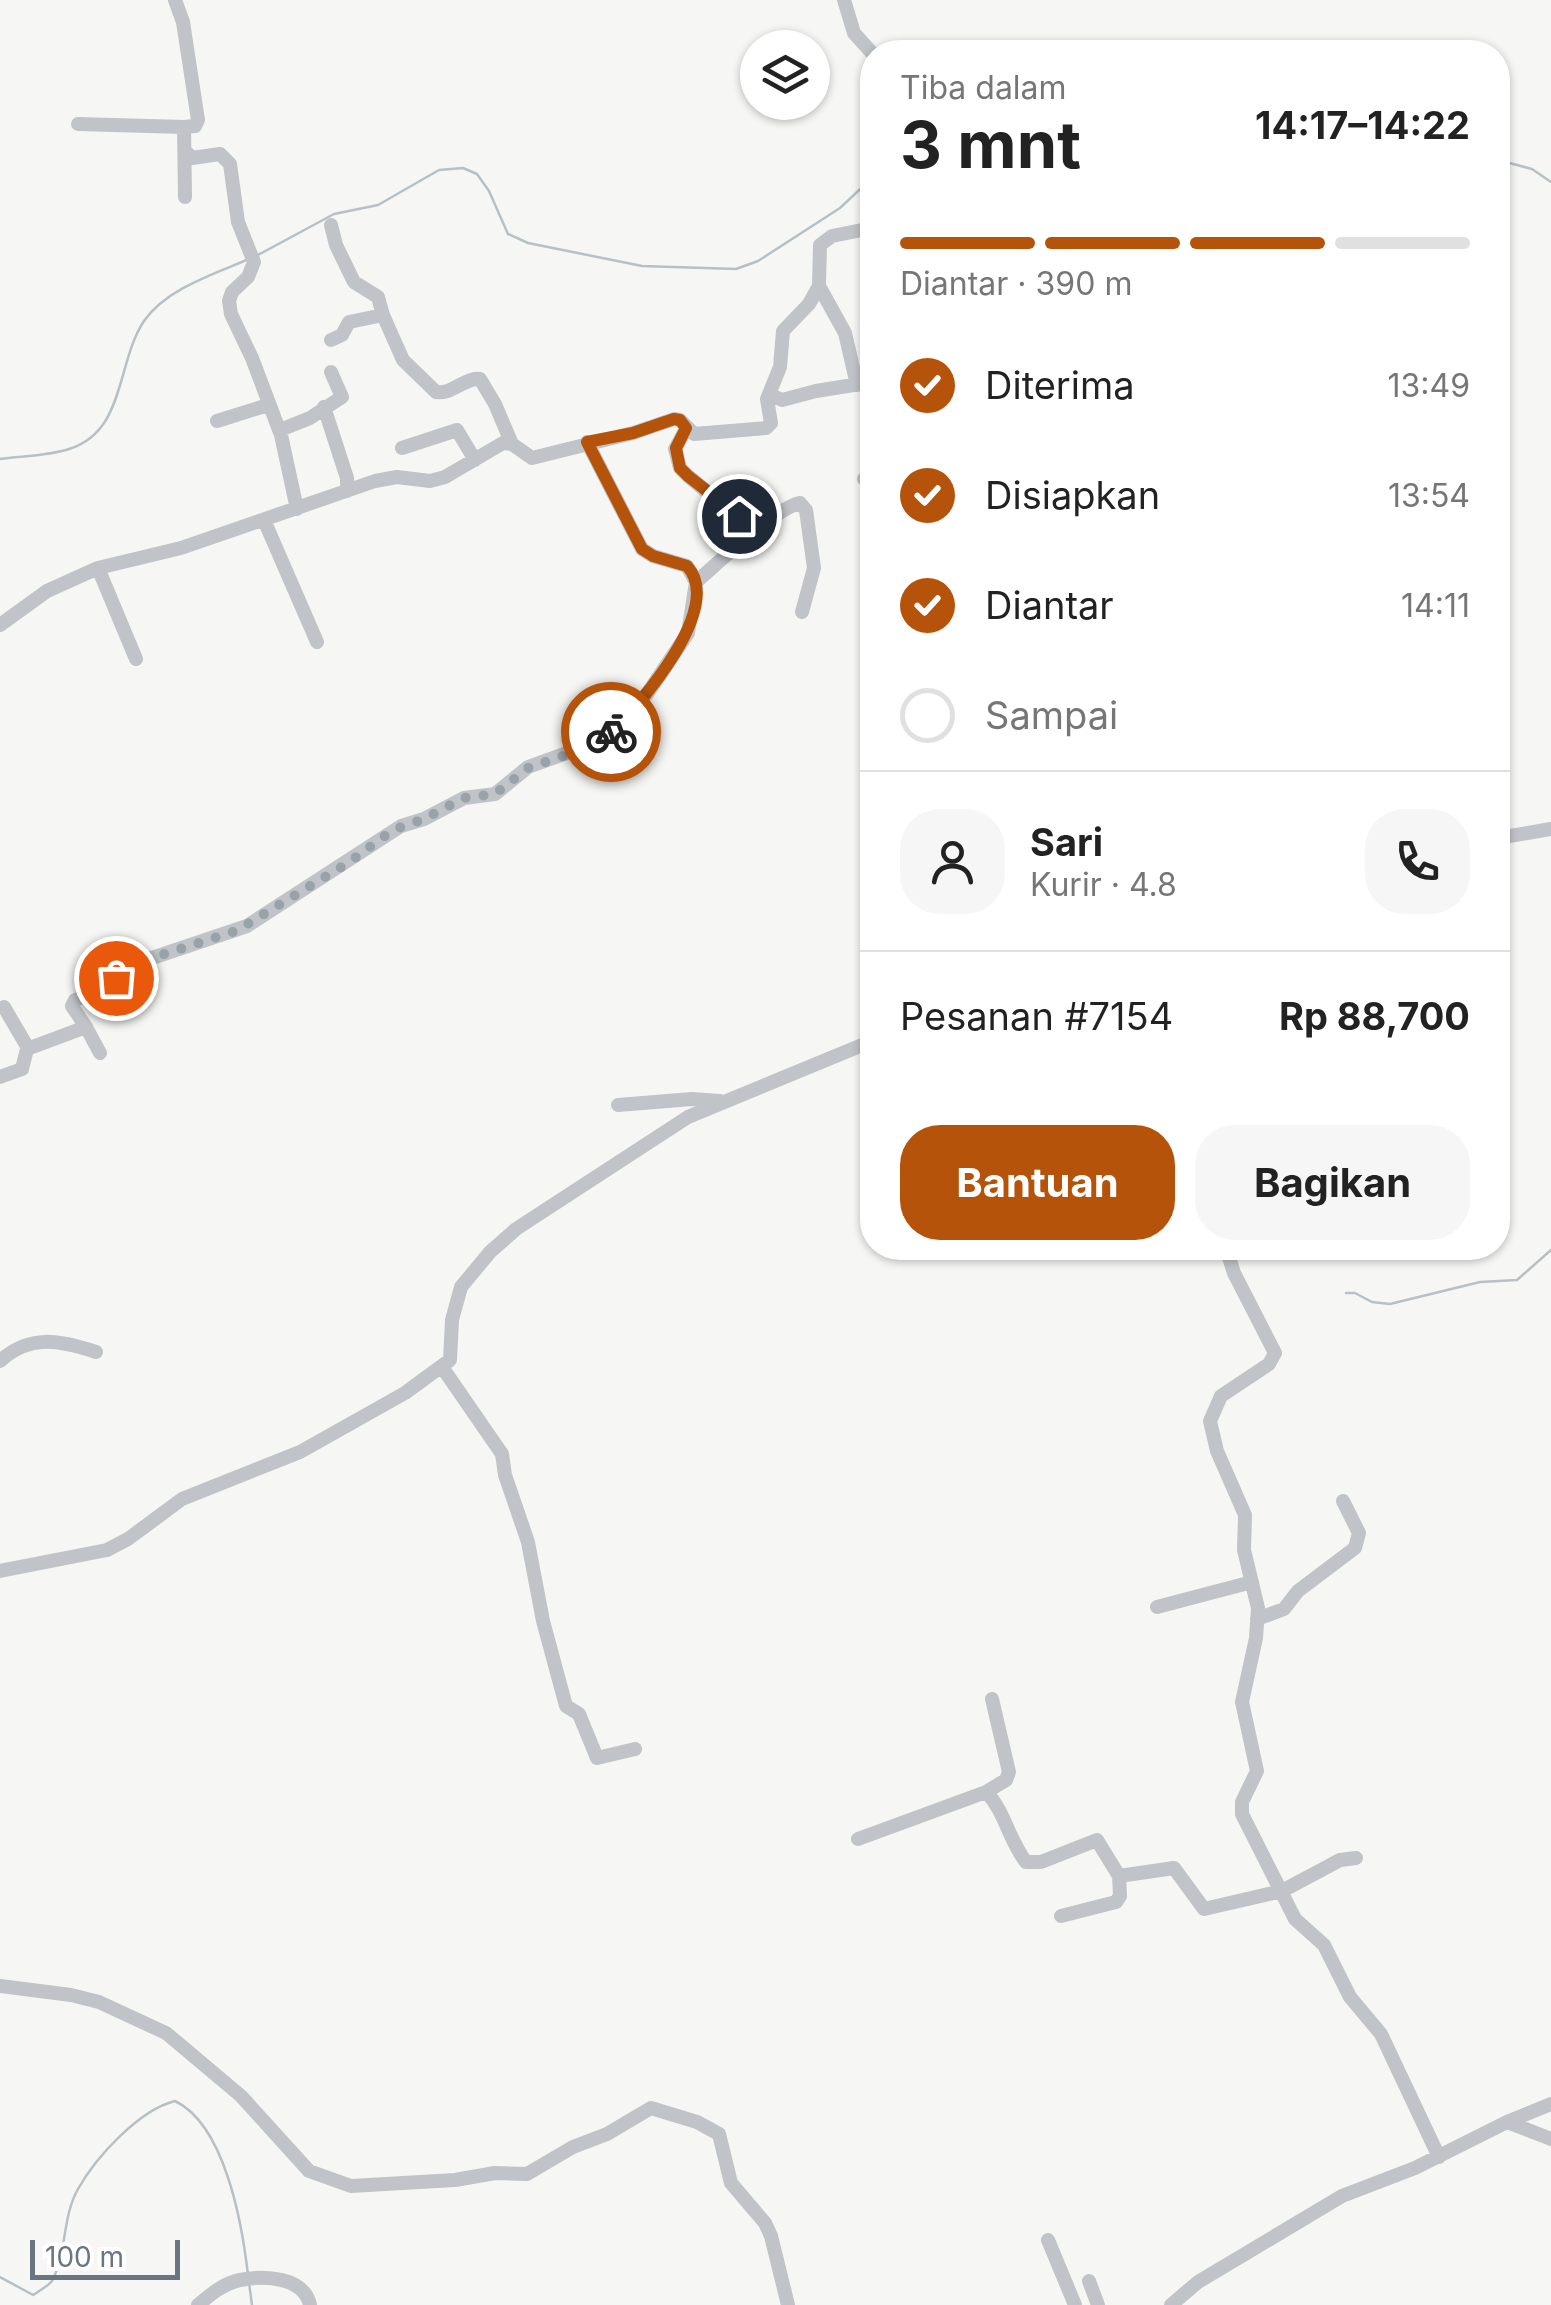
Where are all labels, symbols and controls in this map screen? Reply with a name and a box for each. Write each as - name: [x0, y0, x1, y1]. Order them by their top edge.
- map controls: [740, 30, 830, 120]
- button: layers: [740, 30, 830, 120]
- text: Tiba dalam: [900, 68, 1067, 107]
- text: 14:17–14:22: [1255, 102, 1470, 148]
- text: 3 mnt: [900, 105, 1081, 184]
- text: Diantar · 390 m: [900, 264, 1132, 303]
- icon: check: [900, 358, 955, 413]
- text: Diterima: [985, 362, 1135, 408]
- text: 13:49: [1387, 366, 1470, 405]
- icon: check: [900, 468, 955, 523]
- text: Disiapkan: [985, 472, 1160, 518]
- pin: [697, 474, 782, 559]
- text: 13:54: [1388, 476, 1470, 515]
- icon: home: [712, 489, 767, 544]
- icon: check: [900, 578, 955, 633]
- text: Diantar: [985, 582, 1114, 628]
- text: 14:11: [1401, 586, 1470, 625]
- courier: [561, 682, 661, 782]
- text: Sampai: [985, 692, 1118, 738]
- icon: bike: [584, 705, 639, 760]
- button: person: [900, 809, 1005, 914]
- button: phone: [1365, 809, 1470, 914]
- text: Sari: [1030, 819, 1103, 865]
- text: Kurir · 4.8: [1030, 865, 1177, 904]
- pin: [74, 936, 159, 1021]
- icon: bag: [89, 951, 144, 1006]
- text: Pesanan #7154: [900, 993, 1173, 1039]
- text: Rp 88,700: [1279, 993, 1470, 1039]
- button: Bantuan: [900, 1125, 1175, 1240]
- button: Bagikan: [1195, 1125, 1470, 1240]
- scale bar: [30, 2235, 180, 2280]
- text: 100 m: [45, 2240, 124, 2274]

